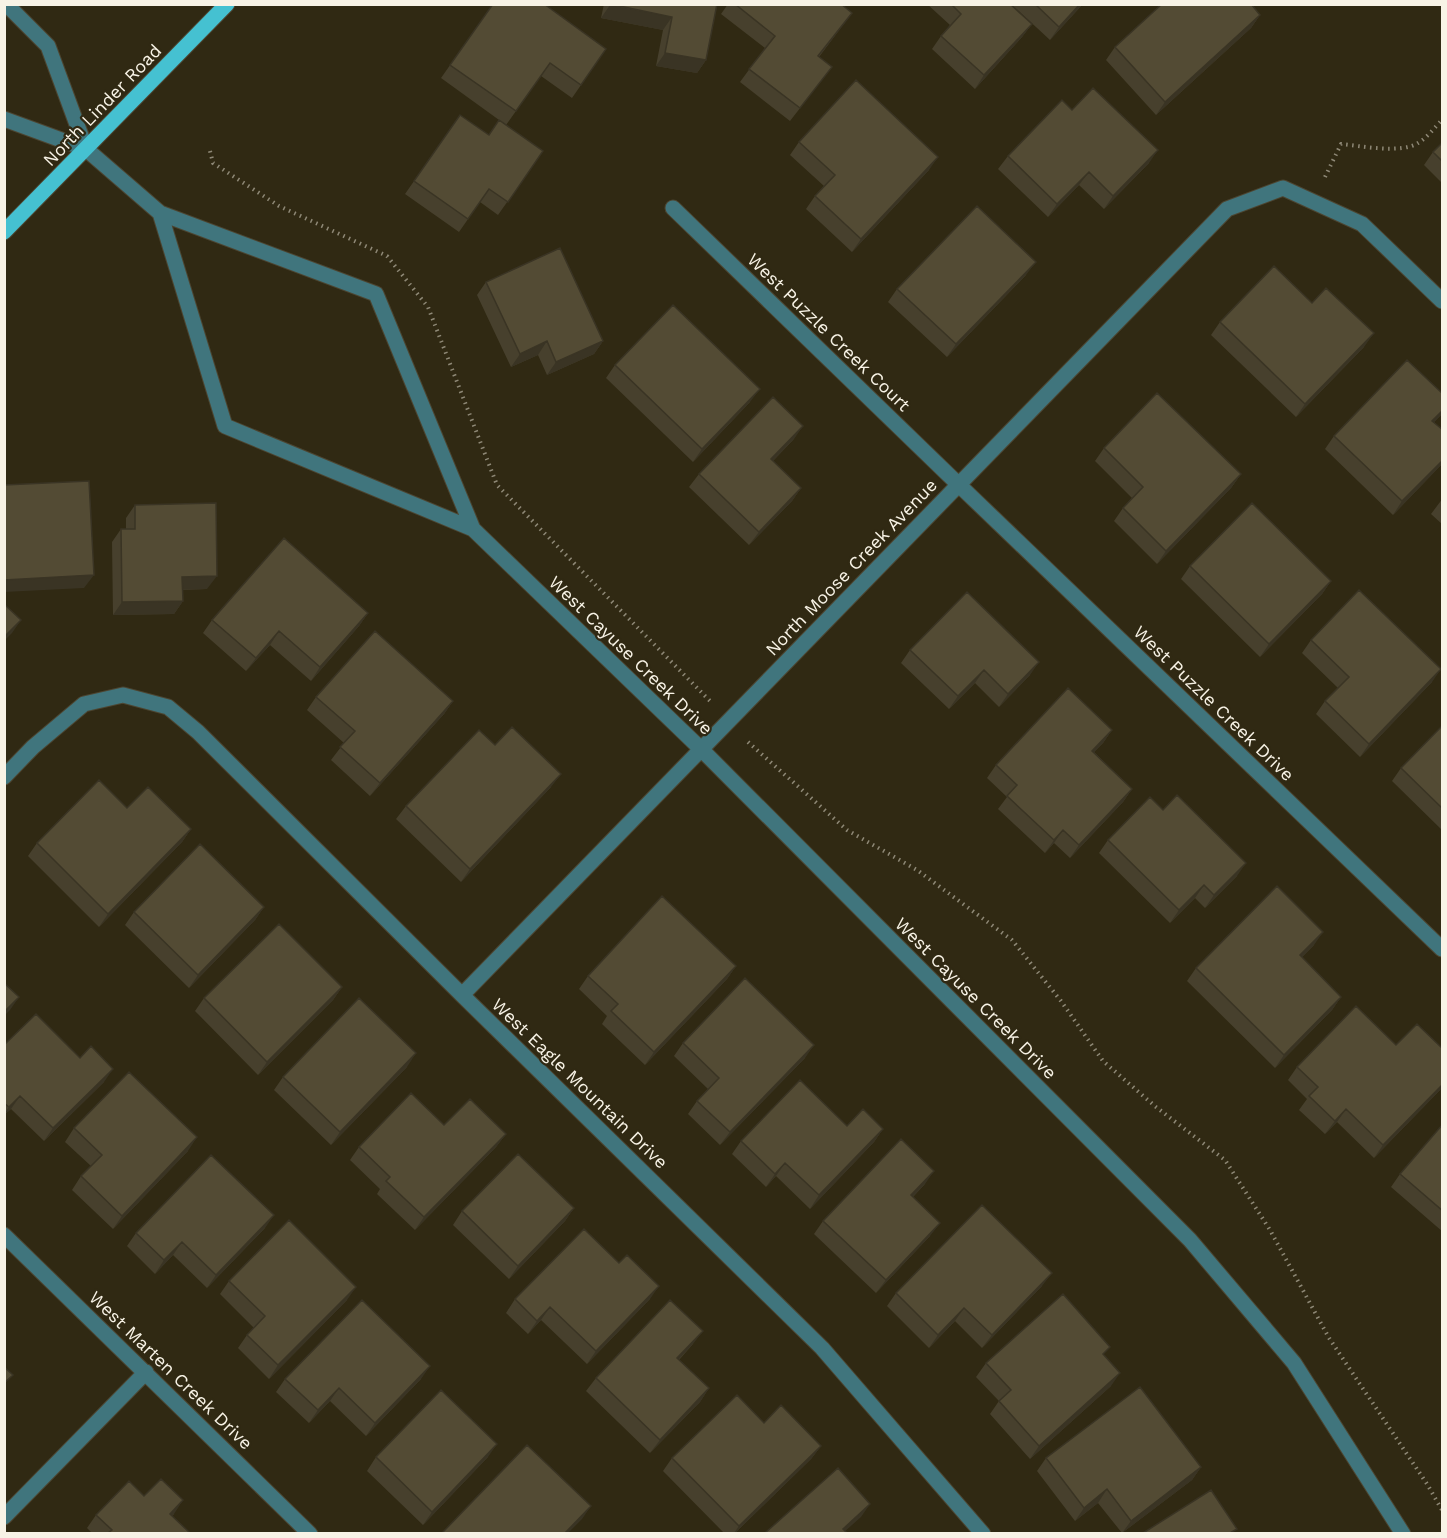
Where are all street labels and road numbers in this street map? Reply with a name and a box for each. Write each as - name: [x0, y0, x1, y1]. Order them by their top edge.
- street label: North Linder Road: [39, 40, 165, 170]
- street label: West Puzzle Creek Court: [743, 249, 915, 416]
- street label: North Moose Creek Avenue: [761, 474, 941, 660]
- street label: West Cayuse Creek Drive: [545, 571, 717, 739]
- street label: West Puzzle Creek Drive: [1130, 621, 1298, 785]
- street label: West Cayuse Creek Drive: [891, 913, 1061, 1083]
- street label: West Eagle Mountain Drive: [488, 993, 672, 1173]
- street label: West Marten Creek Drive: [85, 1287, 257, 1453]

